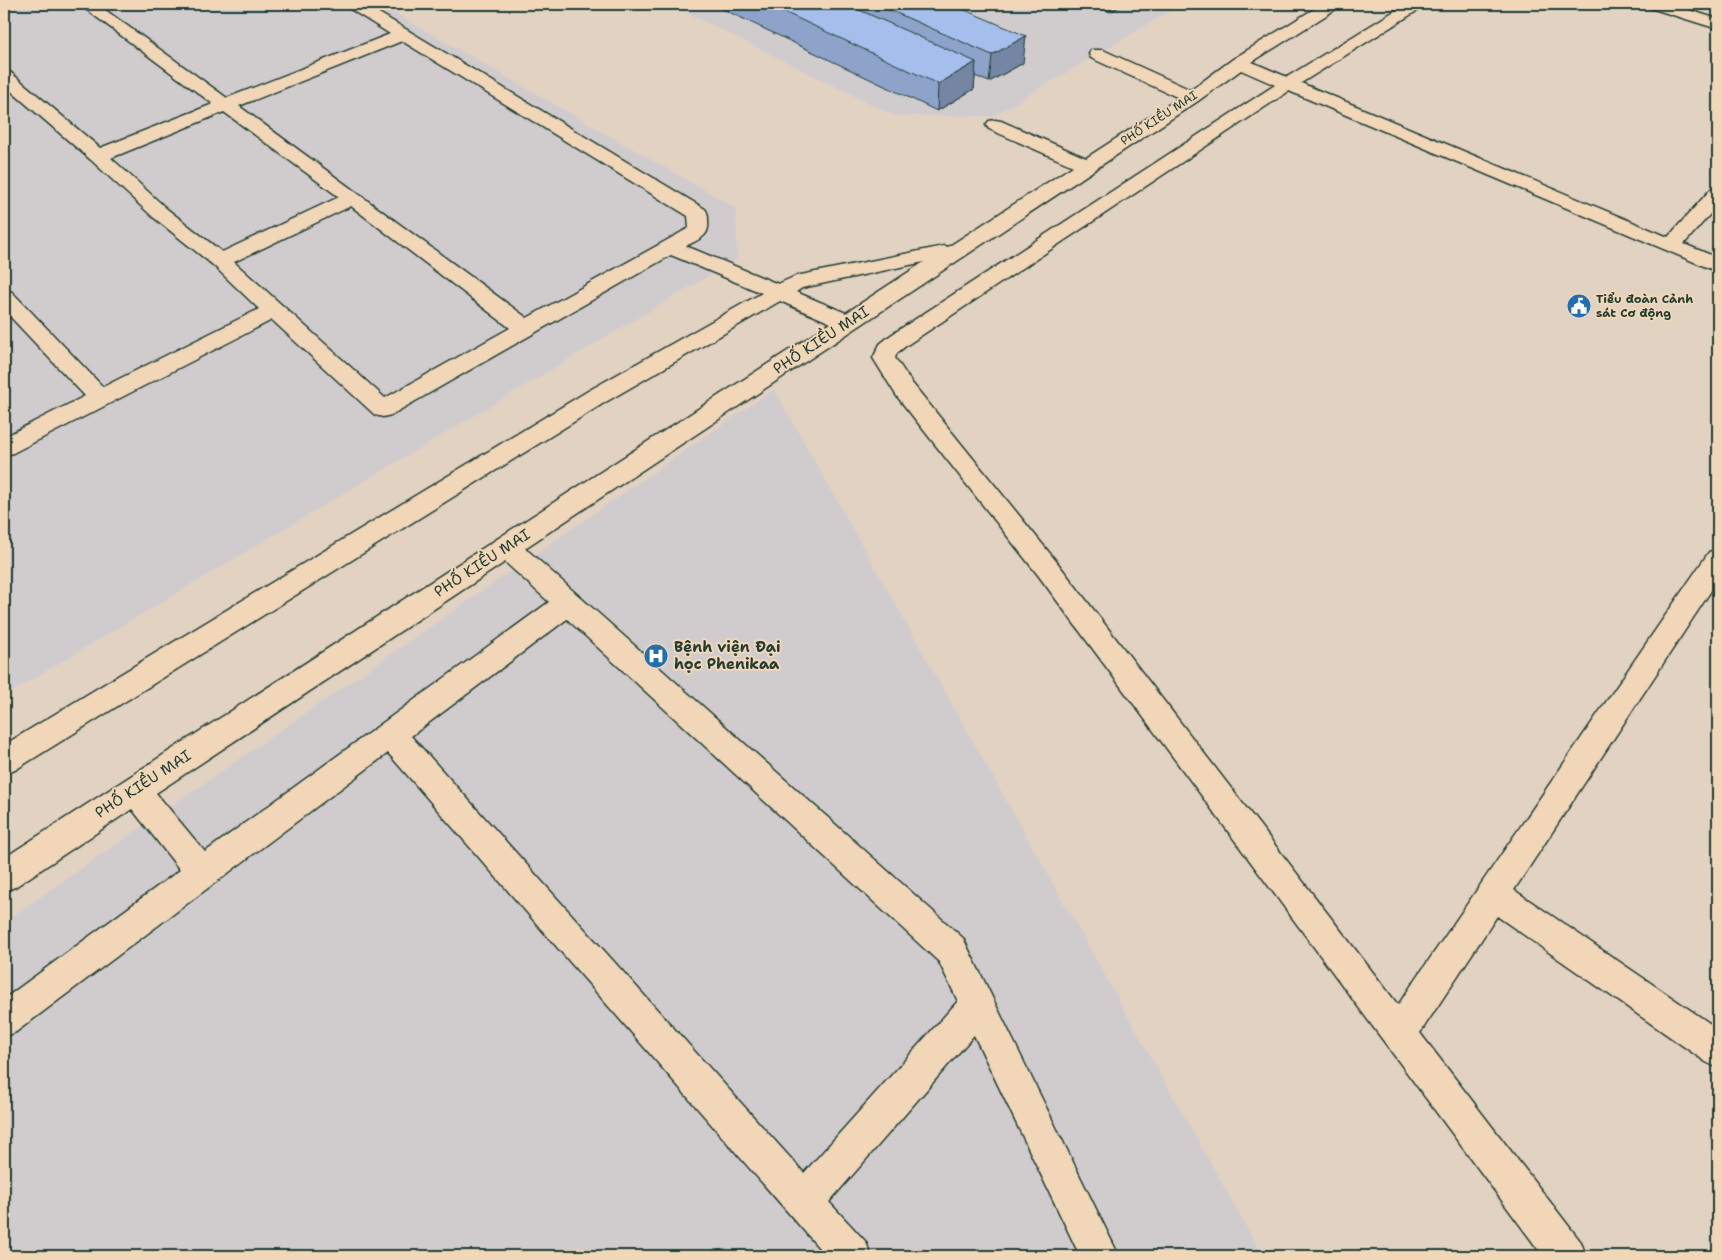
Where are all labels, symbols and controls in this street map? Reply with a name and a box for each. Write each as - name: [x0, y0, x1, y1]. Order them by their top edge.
- street label: PHỐ KIỀU MAI: [1117, 86, 1201, 149]
- place label: Tiểu đoàn Cảnh sát Cơ động: [1596, 291, 1693, 321]
- public building icon: Tiểu đoàn Cảnh sát Cơ động: [1566, 293, 1592, 319]
- street label: PHỐ KIỀU MAI: [767, 299, 873, 379]
- street label: PHỐ KIỀU MAI: [428, 522, 534, 602]
- place label: Bệnh viện Đại học Phenikaa: [674, 637, 781, 674]
- hospital icon: Bệnh viện Đại học Phenikaa: [643, 643, 669, 669]
- street label: PHỐ KIỀU MAI: [89, 743, 195, 823]

